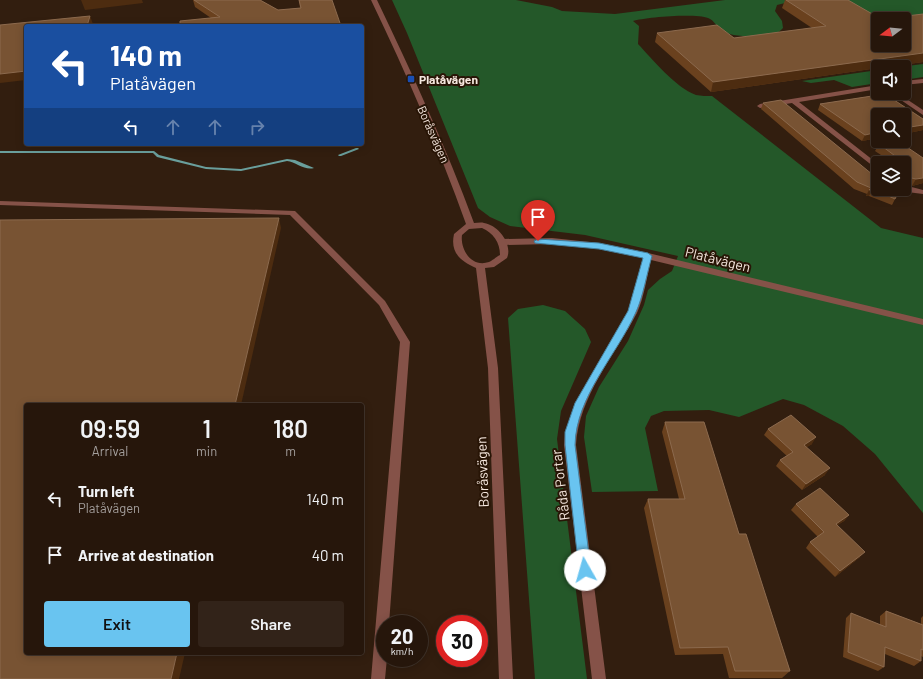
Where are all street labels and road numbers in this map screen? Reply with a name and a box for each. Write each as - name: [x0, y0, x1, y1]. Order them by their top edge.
- street label: Boråsvägen: [415, 103, 453, 165]
- street label: Platåvägen: [684, 243, 752, 275]
- street label: Boråsvägen: [472, 436, 492, 508]
- street label: Råda Portar: [547, 448, 573, 522]

